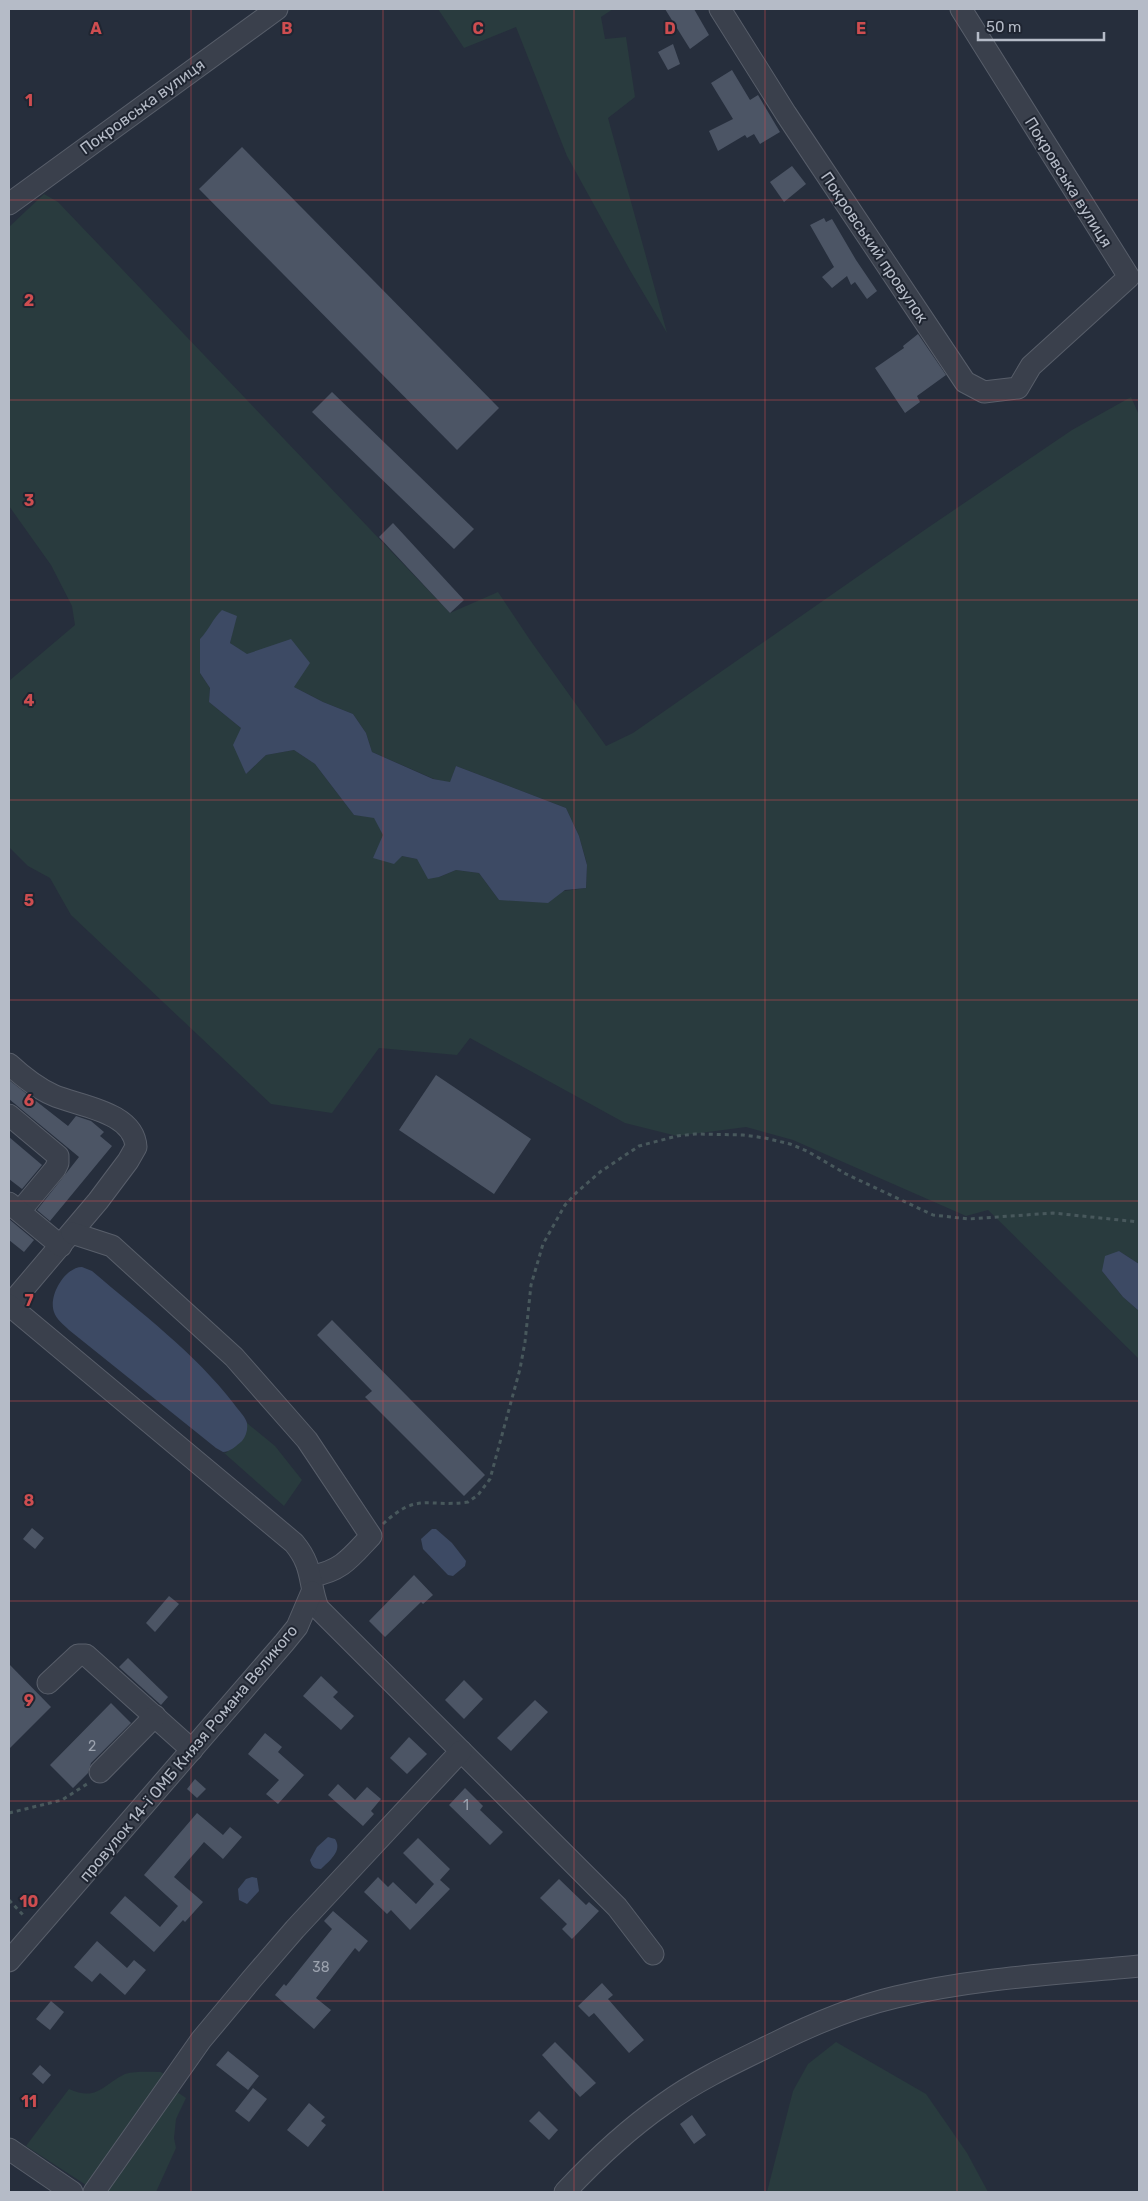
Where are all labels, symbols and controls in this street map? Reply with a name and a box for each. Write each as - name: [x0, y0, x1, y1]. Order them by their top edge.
- scale bar: [978, 10, 1104, 42]
- text: 50 m: [986, 18, 1021, 36]
- text: A: [90, 19, 102, 38]
- text: B: [281, 19, 293, 38]
- text: C: [472, 19, 484, 38]
- text: D: [664, 19, 676, 38]
- text: E: [856, 19, 866, 38]
- street label: Покровська вулиця: [76, 55, 209, 158]
- text: 1: [25, 91, 33, 110]
- street label: Покровська вулиця: [1021, 114, 1116, 251]
- street label: Покровський провулок: [817, 168, 933, 327]
- text: 2: [24, 291, 34, 310]
- text: 3: [24, 491, 34, 510]
- text: 4: [24, 691, 35, 710]
- text: 5: [24, 891, 34, 910]
- text: 6: [24, 1091, 34, 1110]
- text: 7: [24, 1291, 34, 1310]
- text: 8: [24, 1491, 35, 1510]
- street label: провулок 14-ї ОМБ Князя Романа Великого: [75, 1621, 302, 1886]
- text: 9: [24, 1691, 34, 1710]
- house number: 2: [88, 1738, 96, 1755]
- house number: 1: [463, 1797, 469, 1814]
- text: 10: [20, 1892, 39, 1911]
- house number: 38: [312, 1959, 330, 1976]
- text: 11: [21, 2092, 37, 2111]

